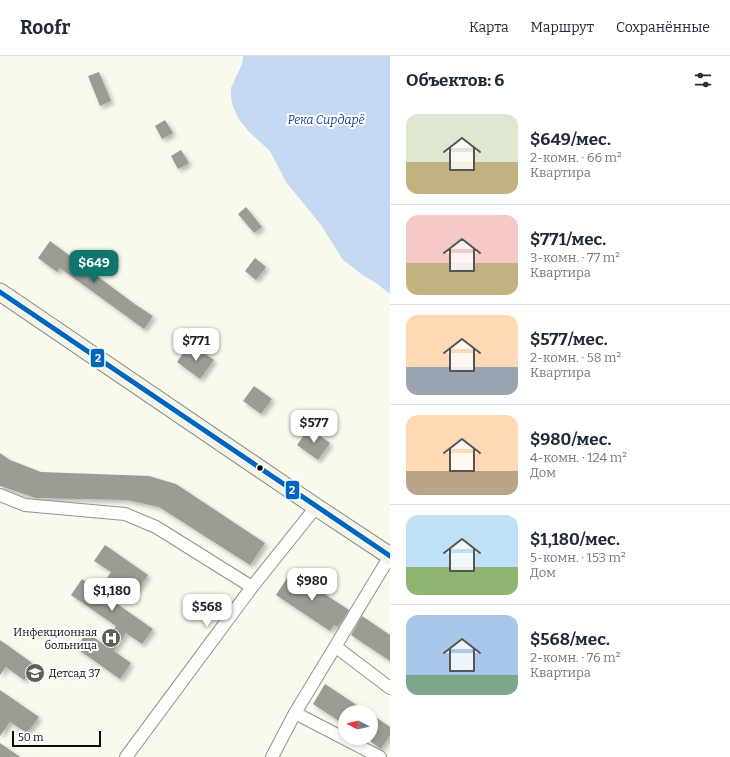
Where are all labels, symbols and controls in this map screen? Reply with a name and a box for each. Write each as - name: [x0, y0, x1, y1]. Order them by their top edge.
- text: Roofr: [20, 16, 70, 39]
- text: Карта: [469, 19, 509, 36]
- text: Маршрут: [531, 19, 594, 36]
- text: Сохранённые: [616, 19, 710, 36]
- icon: filters: [692, 69, 714, 91]
- text: Объектов: 6: [406, 70, 504, 91]
- water label: Река Сирдарё: [287, 113, 365, 127]
- text: $649/мес.: [530, 129, 611, 150]
- icon: home: [438, 130, 486, 178]
- text: 2-комн. · 66 m²: [530, 150, 622, 165]
- text: Квартира: [530, 165, 591, 180]
- text: $771/мес.: [530, 229, 606, 250]
- icon: home: [438, 231, 486, 279]
- pin: $649: [70, 250, 118, 284]
- text: 3-комн. · 77 m²: [530, 250, 620, 265]
- text: $649: [78, 255, 110, 270]
- text: Квартира: [530, 265, 591, 280]
- pin: $771: [172, 328, 220, 362]
- text: $577/мес.: [530, 329, 608, 350]
- icon: home: [438, 331, 486, 379]
- text: $771: [182, 333, 210, 348]
- line badge: 2: [90, 348, 105, 368]
- text: 2-комн. · 58 m²: [530, 350, 621, 365]
- text: 2: [95, 352, 101, 365]
- text: Квартира: [530, 365, 591, 380]
- pin: $577: [290, 410, 338, 444]
- text: $577: [300, 415, 328, 430]
- text: $980/мес.: [530, 429, 611, 450]
- icon: home: [438, 431, 486, 479]
- text: 4-комн. · 124 m²: [530, 450, 627, 465]
- unlabelled marker: [255, 463, 265, 473]
- text: Дом: [530, 465, 556, 480]
- line badge: 2: [285, 480, 300, 500]
- text: 2: [289, 484, 295, 497]
- text: $1,180/мес.: [530, 529, 620, 550]
- icon: home: [438, 531, 486, 579]
- text: 5-комн. · 153 m²: [530, 550, 626, 565]
- text: Дом: [530, 565, 556, 580]
- pin: $980: [288, 568, 336, 602]
- text: $980: [296, 573, 328, 588]
- pin: $1,180: [79, 578, 145, 612]
- text: $1,180: [93, 583, 131, 598]
- pin: $568: [183, 594, 231, 628]
- text: $568: [192, 599, 222, 614]
- place label: Инфекционная больница: [13, 626, 97, 652]
- hospital icon: Инфекционная больница: [100, 627, 122, 649]
- text: $568/мес.: [530, 629, 610, 650]
- icon: home: [438, 631, 486, 679]
- text: 2-комн. · 76 m²: [530, 650, 620, 665]
- school or university icon: Детсад 37: [24, 662, 46, 684]
- text: Квартира: [530, 665, 591, 680]
- place label: Детсад 37: [49, 667, 100, 680]
- north arrow: [338, 705, 378, 745]
- map controls: [338, 705, 378, 745]
- scale bar: [12, 729, 101, 748]
- text: 50 m: [18, 731, 44, 744]

